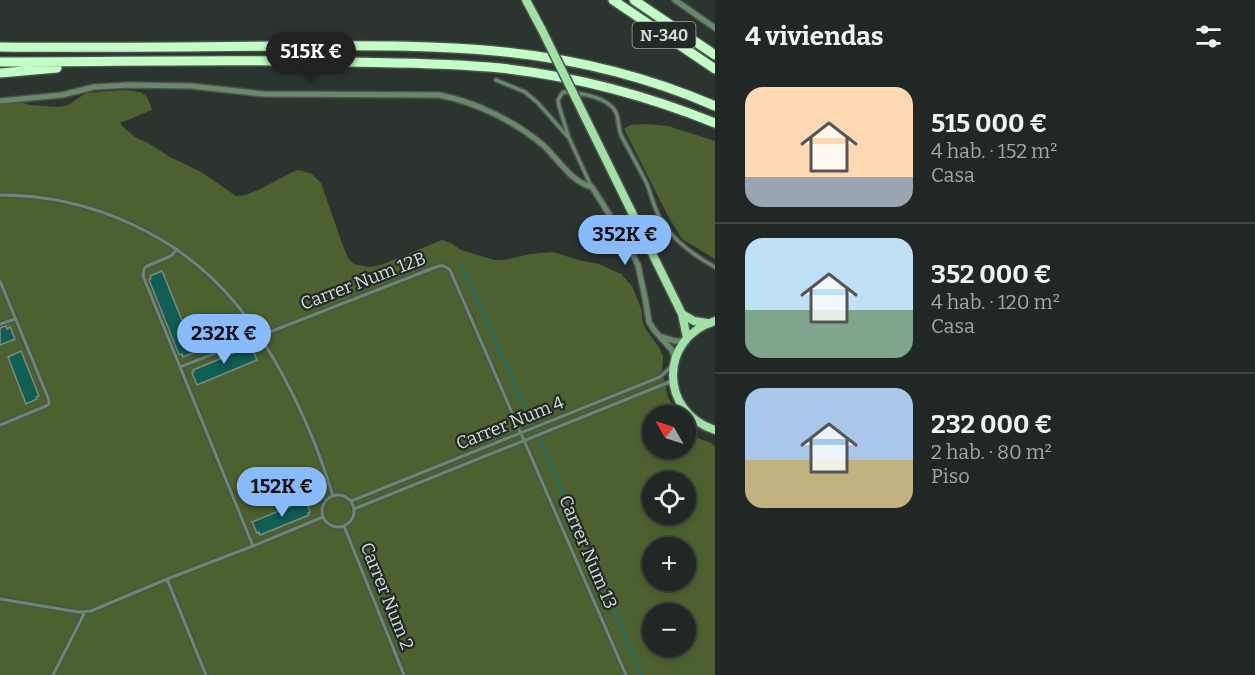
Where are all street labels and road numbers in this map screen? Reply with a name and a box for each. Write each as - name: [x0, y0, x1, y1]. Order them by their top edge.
- road number: N-340: [632, 22, 696, 48]
- street label: Carrer Num 12B: [297, 247, 429, 315]
- street label: Carrer Num 4: [453, 391, 568, 455]
- street label: Carrer Num 13: [554, 492, 622, 612]
- street label: Carrer Num 2: [356, 539, 418, 653]

